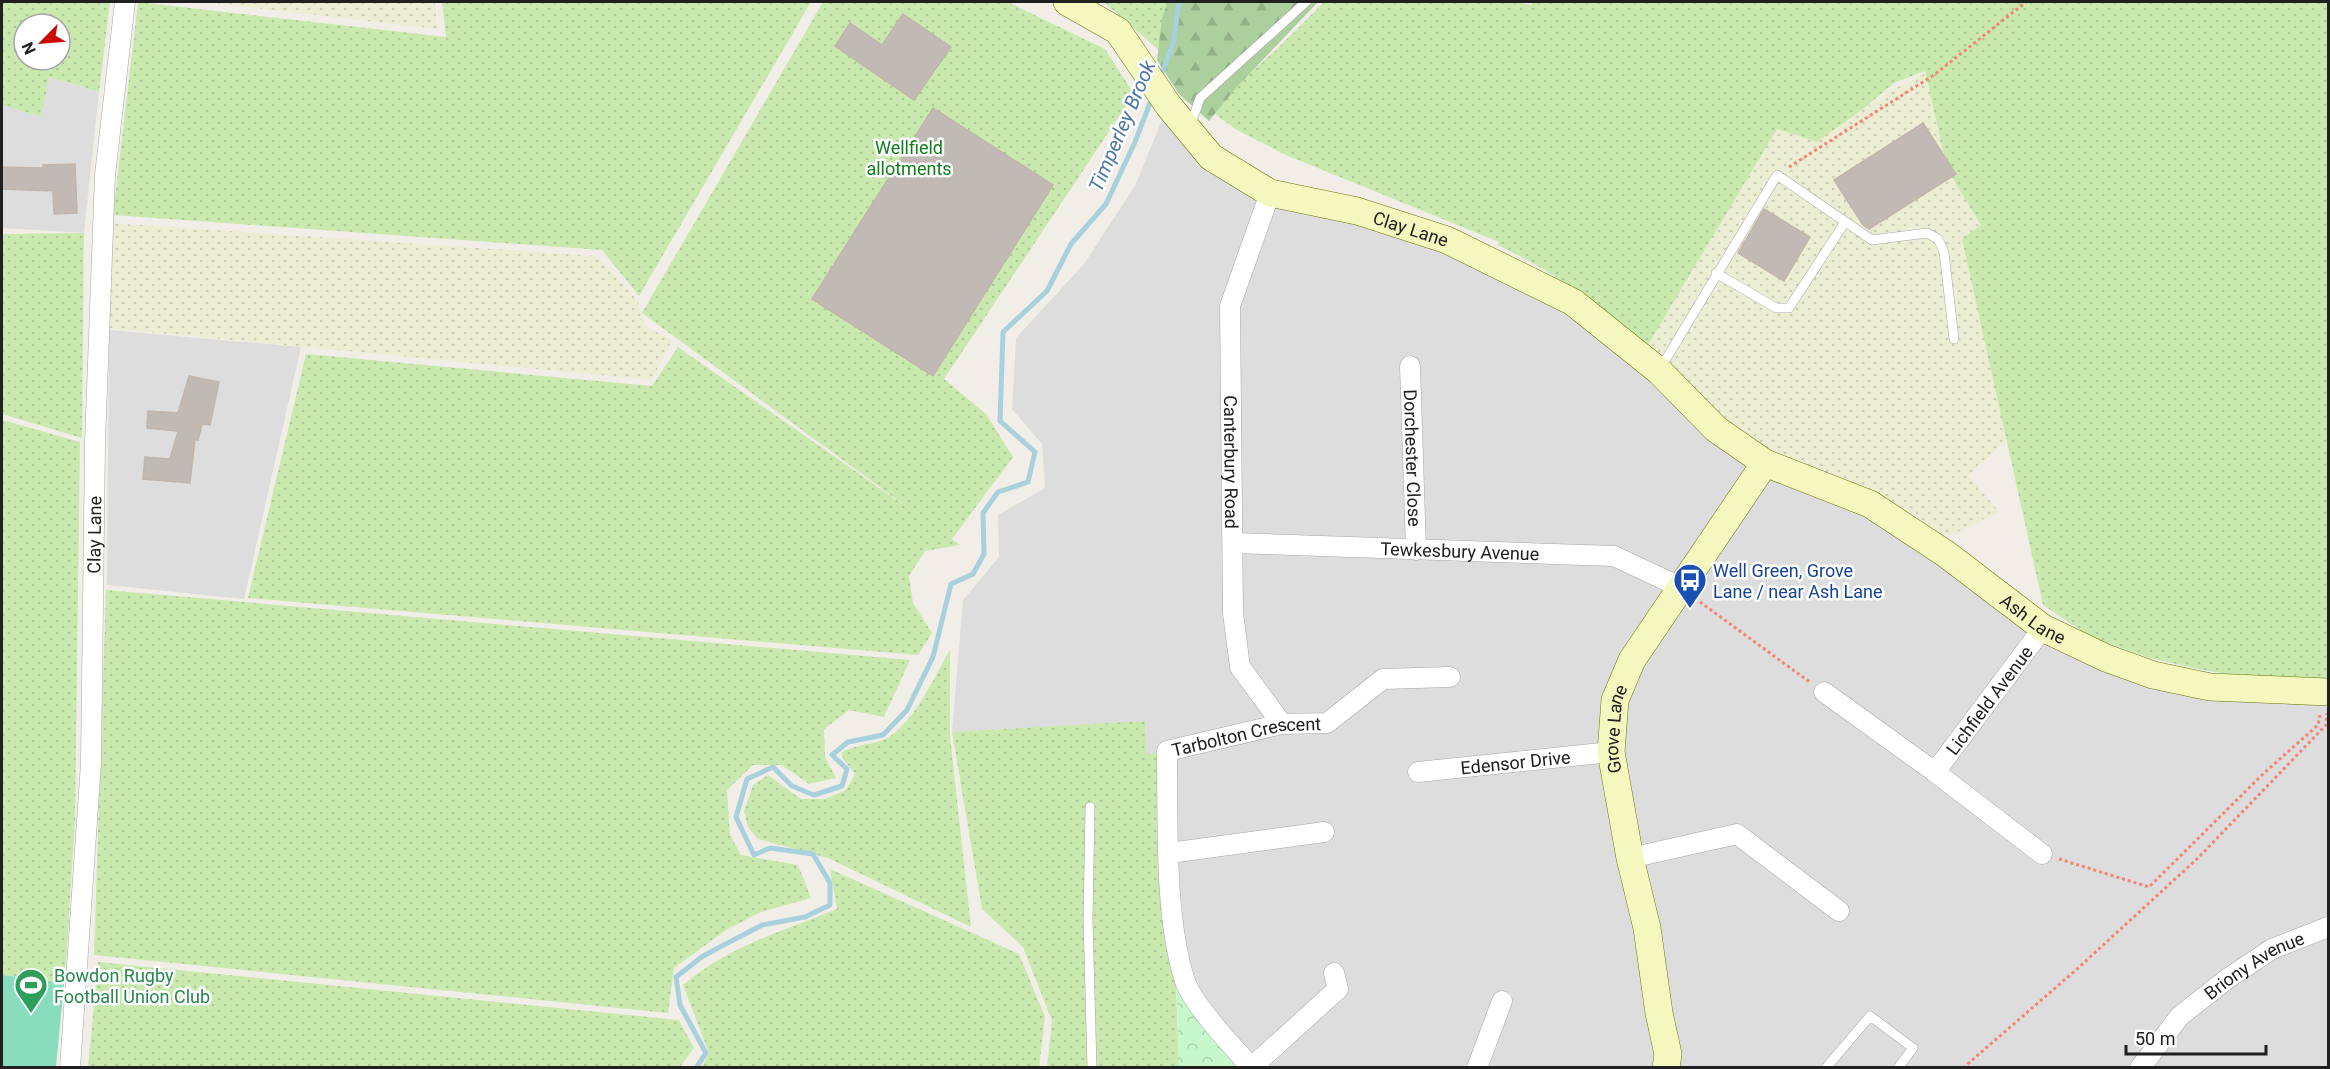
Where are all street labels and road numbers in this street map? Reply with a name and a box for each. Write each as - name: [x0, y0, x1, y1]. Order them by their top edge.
- street label: Clay Lane: [1371, 206, 1451, 250]
- street label: Dorchester Close: [1400, 389, 1426, 527]
- street label: Canterbury Road: [1220, 395, 1243, 529]
- street label: Clay Lane: [83, 496, 105, 574]
- street label: Tewkesbury Avenue: [1380, 538, 1540, 564]
- street label: Ash Lane: [1996, 589, 2069, 648]
- street label: Lichfield Avenue: [1941, 641, 2037, 759]
- street label: Grove Lane: [1600, 681, 1631, 775]
- street label: Tarbolton Crescent: [1170, 713, 1321, 760]
- street label: Edensor Drive: [1460, 746, 1571, 778]
- street label: Briony Avenue: [2200, 927, 2307, 1004]

